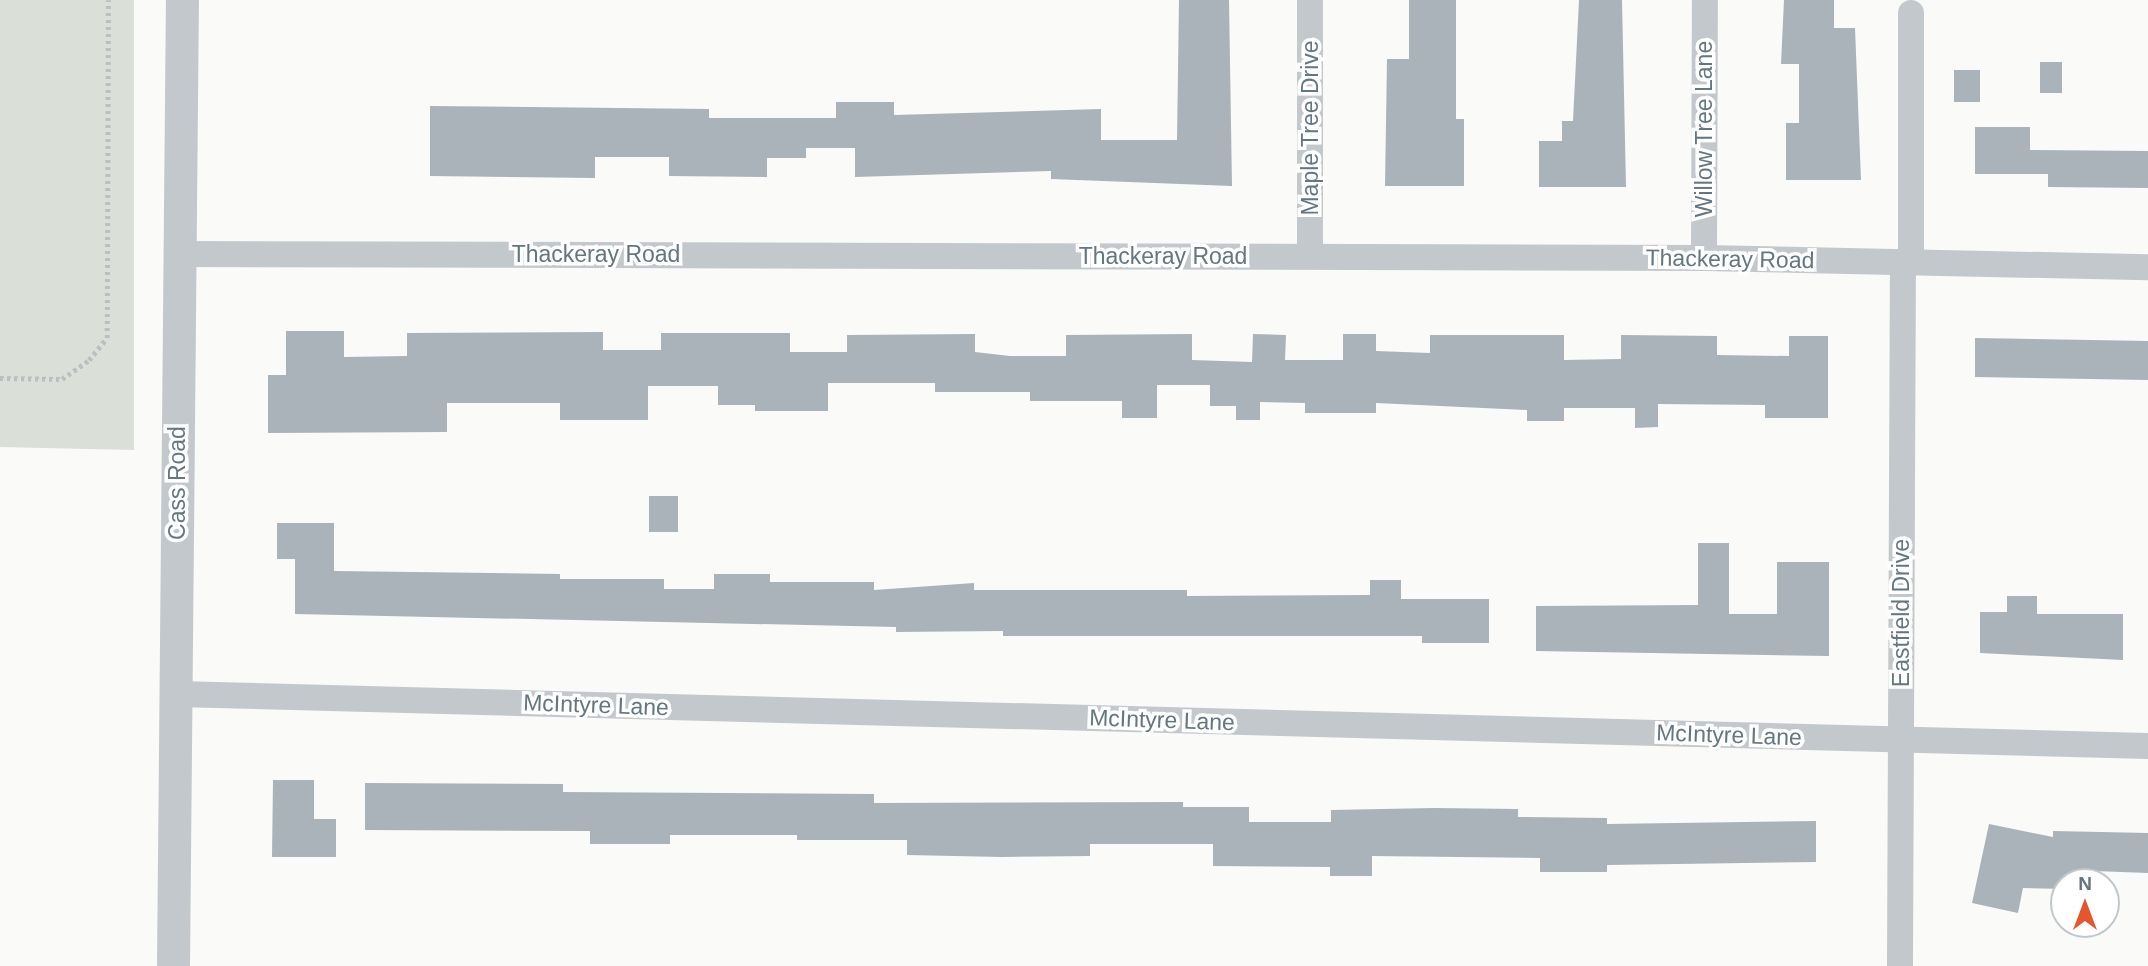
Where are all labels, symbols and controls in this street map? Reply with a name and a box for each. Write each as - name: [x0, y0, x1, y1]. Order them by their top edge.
- street label: Maple Tree Drive: [1296, 40, 1324, 216]
- street label: Willow Tree Lane: [1690, 41, 1718, 217]
- street label: Thackeray Road: [512, 240, 680, 268]
- street label: Thackeray Road: [1079, 242, 1247, 270]
- street label: Thackeray Road: [1645, 244, 1815, 274]
- street label: Cass Road: [163, 426, 191, 540]
- street label: Eastfield Drive: [1887, 539, 1915, 687]
- street label: McIntyre Lane: [523, 689, 669, 721]
- street label: McIntyre Lane: [1089, 704, 1235, 736]
- street label: McIntyre Lane: [1656, 719, 1802, 751]
- north arrow: [2050, 868, 2120, 938]
- text: N: [2078, 873, 2092, 894]

